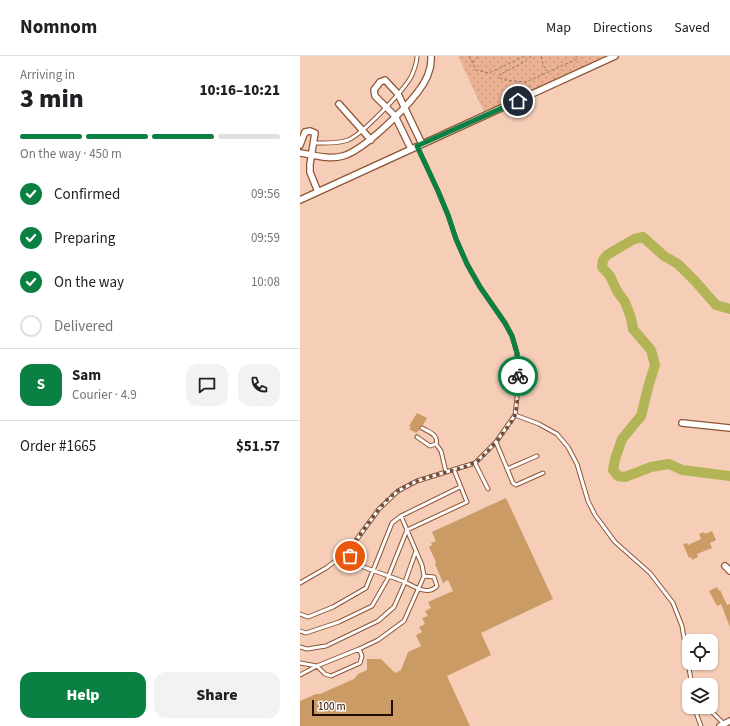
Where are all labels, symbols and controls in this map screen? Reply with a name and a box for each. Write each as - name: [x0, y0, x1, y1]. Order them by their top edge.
- text: Nomnom: [20, 14, 97, 41]
- text: Map: [546, 18, 571, 38]
- text: Directions: [593, 18, 652, 38]
- text: Saved: [674, 18, 710, 38]
- text: Arriving in: [20, 66, 75, 84]
- text: 3 min: [20, 80, 84, 117]
- text: 10:16–10:21: [199, 80, 280, 101]
- pin: [501, 84, 535, 118]
- icon: home: [507, 90, 529, 112]
- text: On the way · 450 m: [20, 145, 122, 163]
- icon: check: [20, 183, 42, 205]
- text: Confirmed: [54, 184, 120, 205]
- text: 09:56: [251, 185, 280, 203]
- icon: check: [20, 227, 42, 249]
- text: Preparing: [54, 228, 115, 249]
- text: 09:59: [251, 229, 280, 247]
- icon: check: [20, 271, 42, 293]
- text: On the way: [54, 272, 124, 293]
- text: 10:08: [251, 273, 280, 291]
- text: Delivered: [54, 316, 113, 337]
- courier: [498, 356, 538, 396]
- button: chat: [186, 364, 228, 406]
- button: phone: [238, 364, 280, 406]
- text: Sam: [72, 365, 101, 386]
- icon: bike: [507, 365, 529, 387]
- text: S: [37, 374, 45, 395]
- text: Courier · 4.9: [72, 386, 137, 404]
- text: Order #1665: [20, 436, 96, 457]
- text: $51.57: [236, 436, 280, 457]
- pin: [333, 539, 367, 573]
- icon: bag: [339, 545, 361, 567]
- map controls: [682, 634, 718, 714]
- button: locate: [682, 634, 718, 670]
- button: Help: [20, 672, 146, 718]
- button: Share: [154, 672, 280, 718]
- button: layers: [682, 678, 718, 714]
- scale bar: [312, 698, 393, 717]
- text: 100 m: [318, 699, 346, 714]

